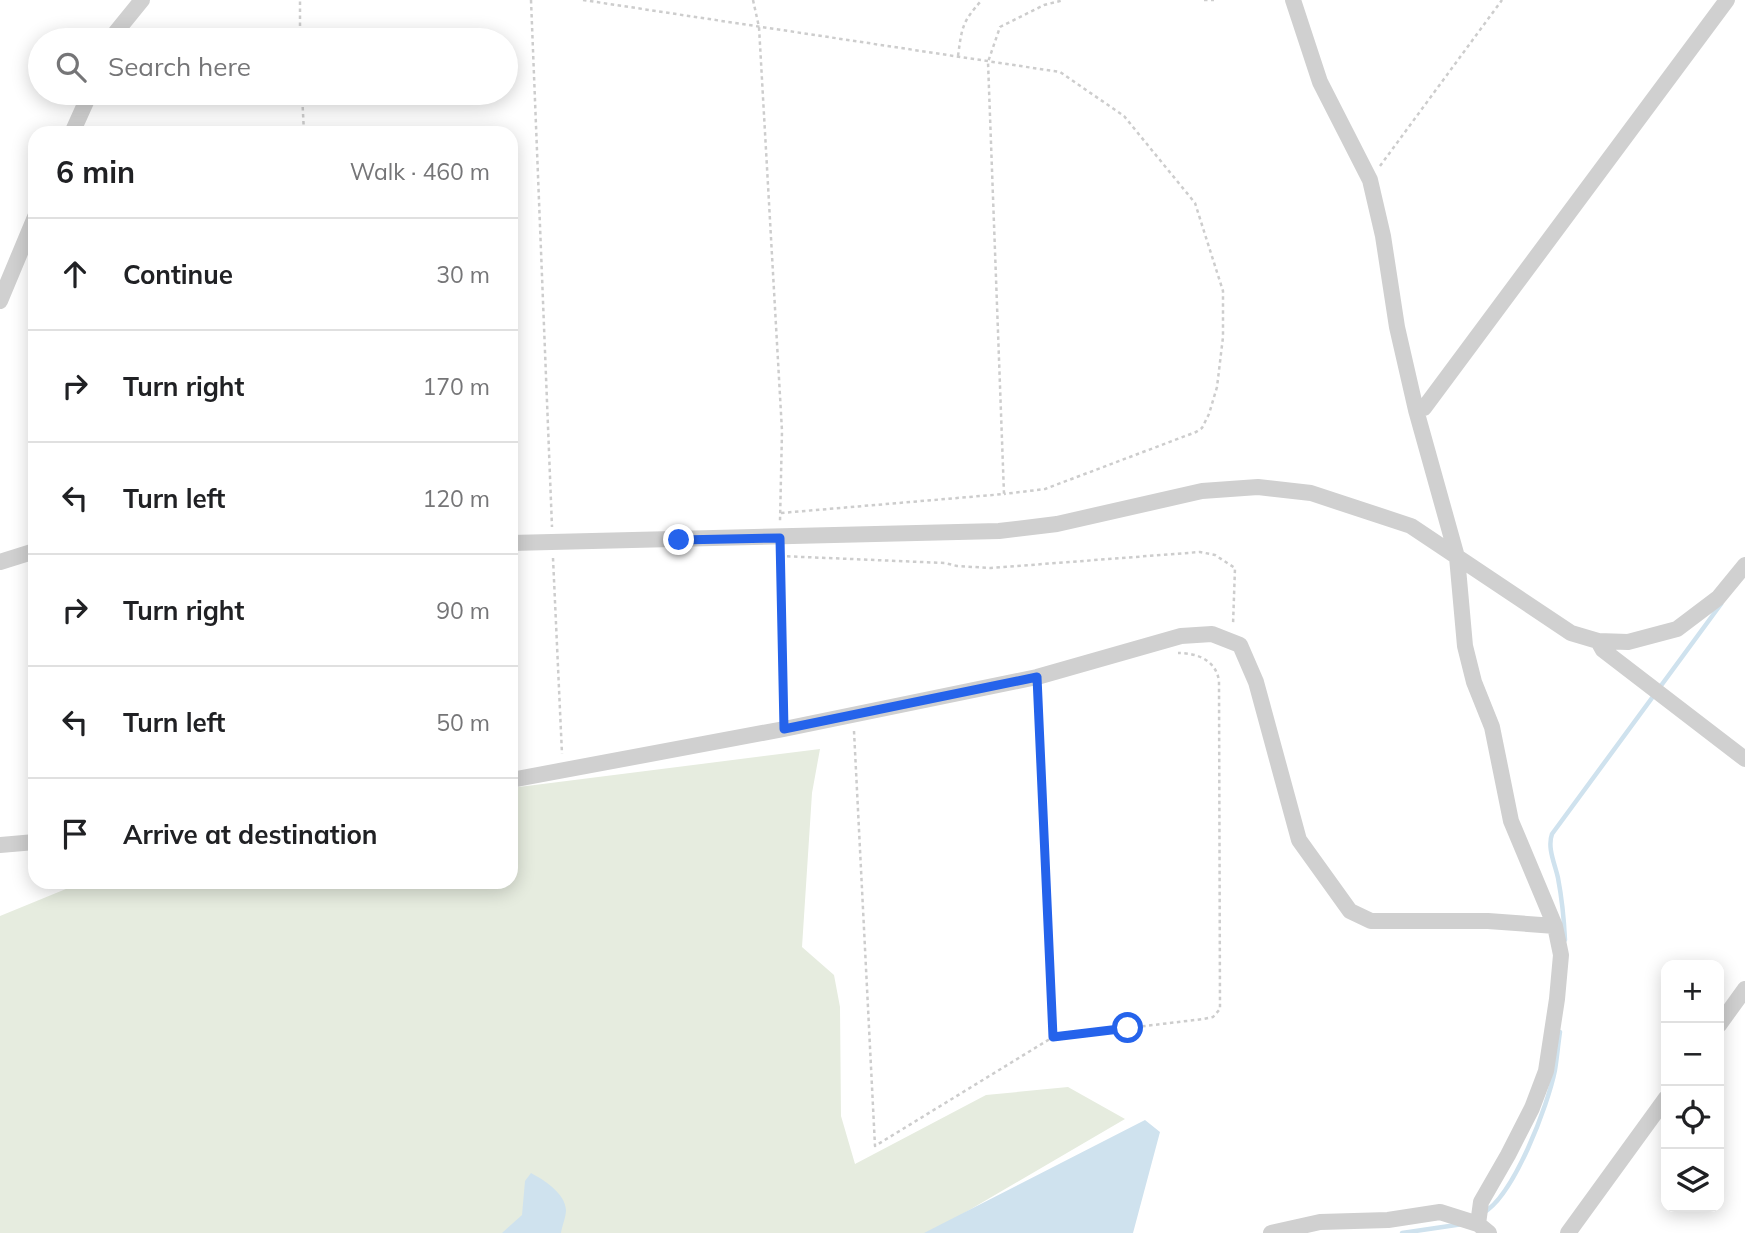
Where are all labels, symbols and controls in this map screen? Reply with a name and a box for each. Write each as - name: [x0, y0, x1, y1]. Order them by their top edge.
- search box: [28, 28, 518, 105]
- icon: search: [52, 48, 90, 86]
- text: Search here: [108, 50, 251, 83]
- text: 6 min: [56, 153, 135, 191]
- text: Walk · 460 m: [350, 157, 490, 186]
- icon: ahead: [56, 255, 94, 293]
- text: Continue: [123, 258, 233, 291]
- text: 30 m: [436, 260, 490, 289]
- icon: right: [56, 367, 94, 405]
- text: Turn right: [123, 370, 244, 403]
- text: 170 m: [422, 372, 490, 401]
- icon: left: [56, 479, 94, 517]
- text: Turn left: [123, 482, 225, 515]
- text: 120 m: [422, 484, 490, 513]
- route end: [663, 524, 694, 555]
- icon: right: [56, 591, 94, 629]
- text: Turn right: [123, 594, 244, 627]
- text: 90 m: [436, 596, 490, 625]
- icon: left: [56, 703, 94, 741]
- text: Turn left: [123, 706, 225, 739]
- text: 50 m: [436, 708, 490, 737]
- icon: arrive: [56, 815, 94, 853]
- text: Arrive at destination: [123, 818, 378, 851]
- map controls: [1661, 960, 1724, 1212]
- button: +: [1661, 960, 1724, 1023]
- route start: [1112, 1012, 1143, 1043]
- button: −: [1661, 1023, 1724, 1086]
- button: locate: [1661, 1086, 1724, 1149]
- button: layers: [1661, 1149, 1724, 1212]

